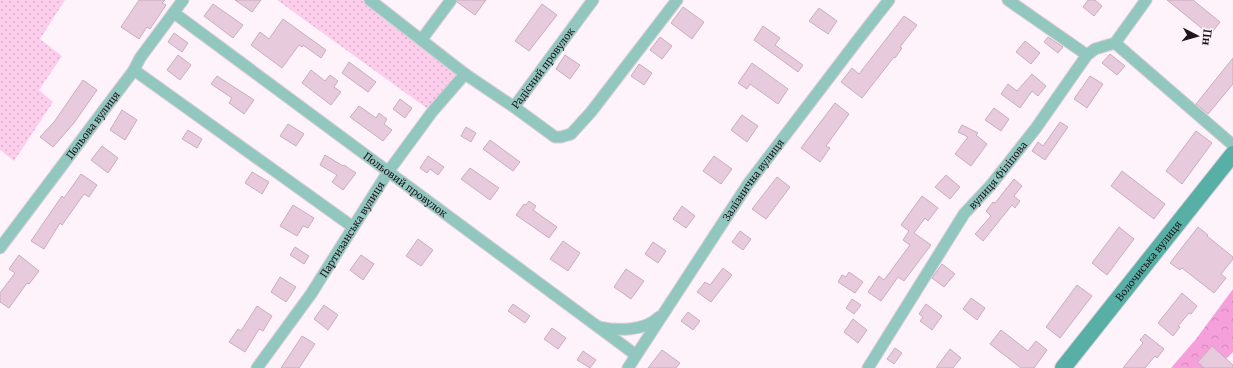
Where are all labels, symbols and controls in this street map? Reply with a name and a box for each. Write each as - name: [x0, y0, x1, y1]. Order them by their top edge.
- north arrow: [1177, 16, 1217, 56]
- street label: Радісний провулок: [509, 25, 578, 111]
- text: Пн: [1199, 28, 1215, 46]
- street label: Польова вулиця: [63, 89, 123, 162]
- street label: Залізнична вулиця: [720, 137, 787, 223]
- street label: вулиця Філіпова: [966, 138, 1030, 212]
- street label: Польовий провулок: [361, 149, 450, 220]
- street label: Партизанська вулиця: [317, 179, 387, 280]
- street label: Волочиська вулиця: [1113, 218, 1185, 304]

